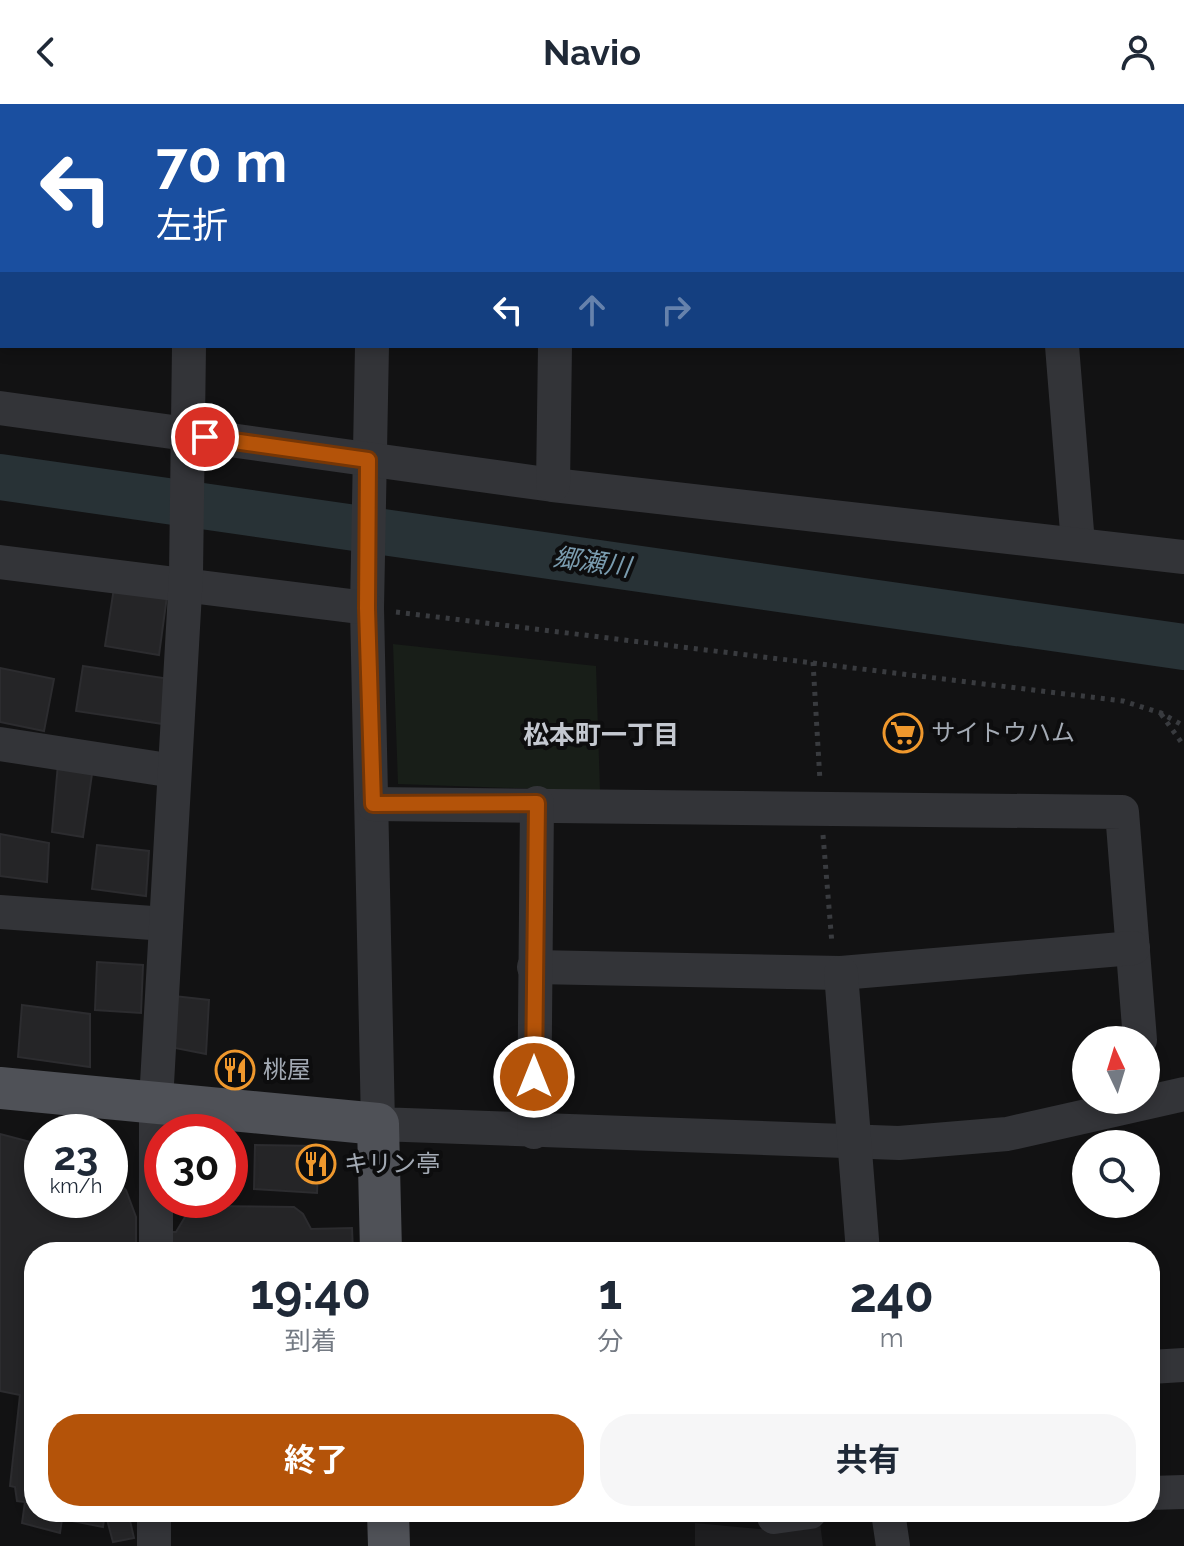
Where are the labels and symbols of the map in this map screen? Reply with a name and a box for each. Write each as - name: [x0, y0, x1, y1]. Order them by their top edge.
- pin: [171, 403, 239, 471]
- water label: 郷瀬川: [551, 542, 636, 583]
- supermarket icon: サイトウハム: [882, 712, 924, 754]
- place label: サイトウハム: [931, 718, 1075, 747]
- district label: 松本町一丁目: [523, 720, 679, 750]
- north arrow: [1072, 1026, 1160, 1114]
- position arrow: [492, 1035, 576, 1119]
- restaurant icon: 桃屋: [214, 1049, 256, 1091]
- place label: 桃屋: [263, 1055, 311, 1084]
- speed limit sign: 30: [144, 1114, 248, 1218]
- restaurant icon: キリン亭: [295, 1143, 337, 1185]
- place label: キリン亭: [344, 1149, 440, 1178]

